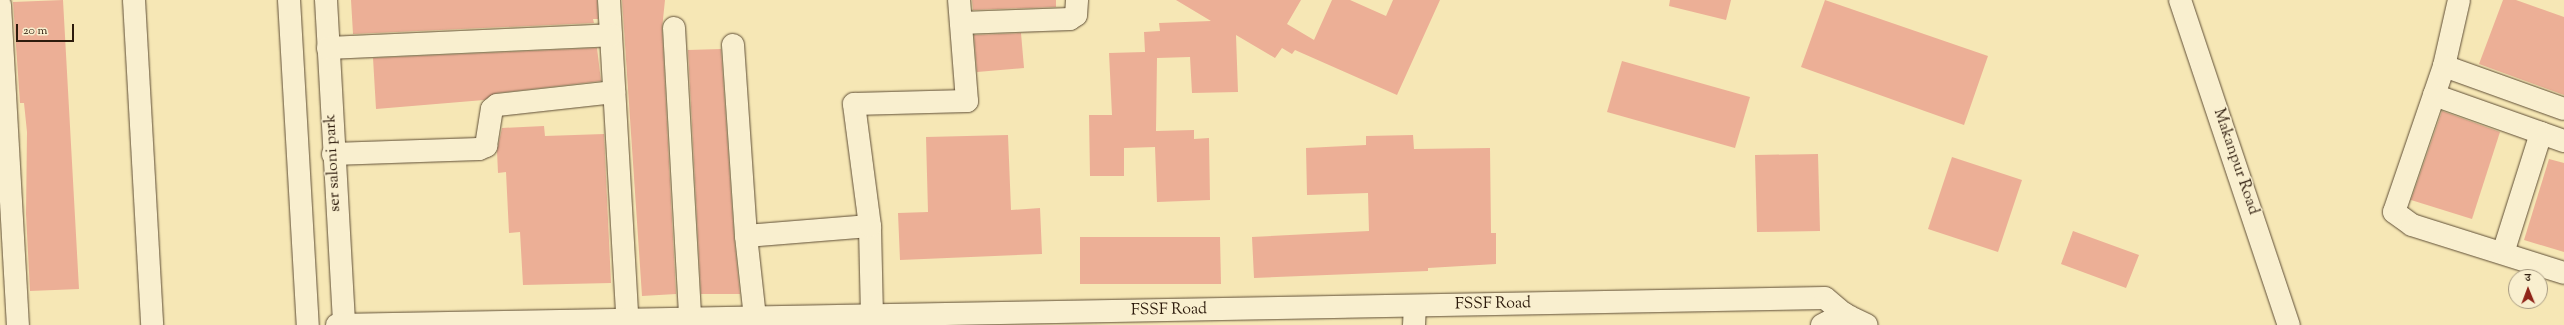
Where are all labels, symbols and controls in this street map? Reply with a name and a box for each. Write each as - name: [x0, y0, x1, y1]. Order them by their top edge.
- scale bar: [18, 16, 76, 42]
- text: 20 m: [23, 22, 47, 40]
- street label: Makanpur Road: [2208, 106, 2262, 218]
- street label: ser saloni park: [322, 114, 346, 212]
- north arrow: [2508, 269, 2548, 309]
- text: उ: [2525, 270, 2531, 286]
- street label: FSSF Road: [1455, 295, 1531, 315]
- street label: FSSF Road: [1131, 301, 1207, 321]

